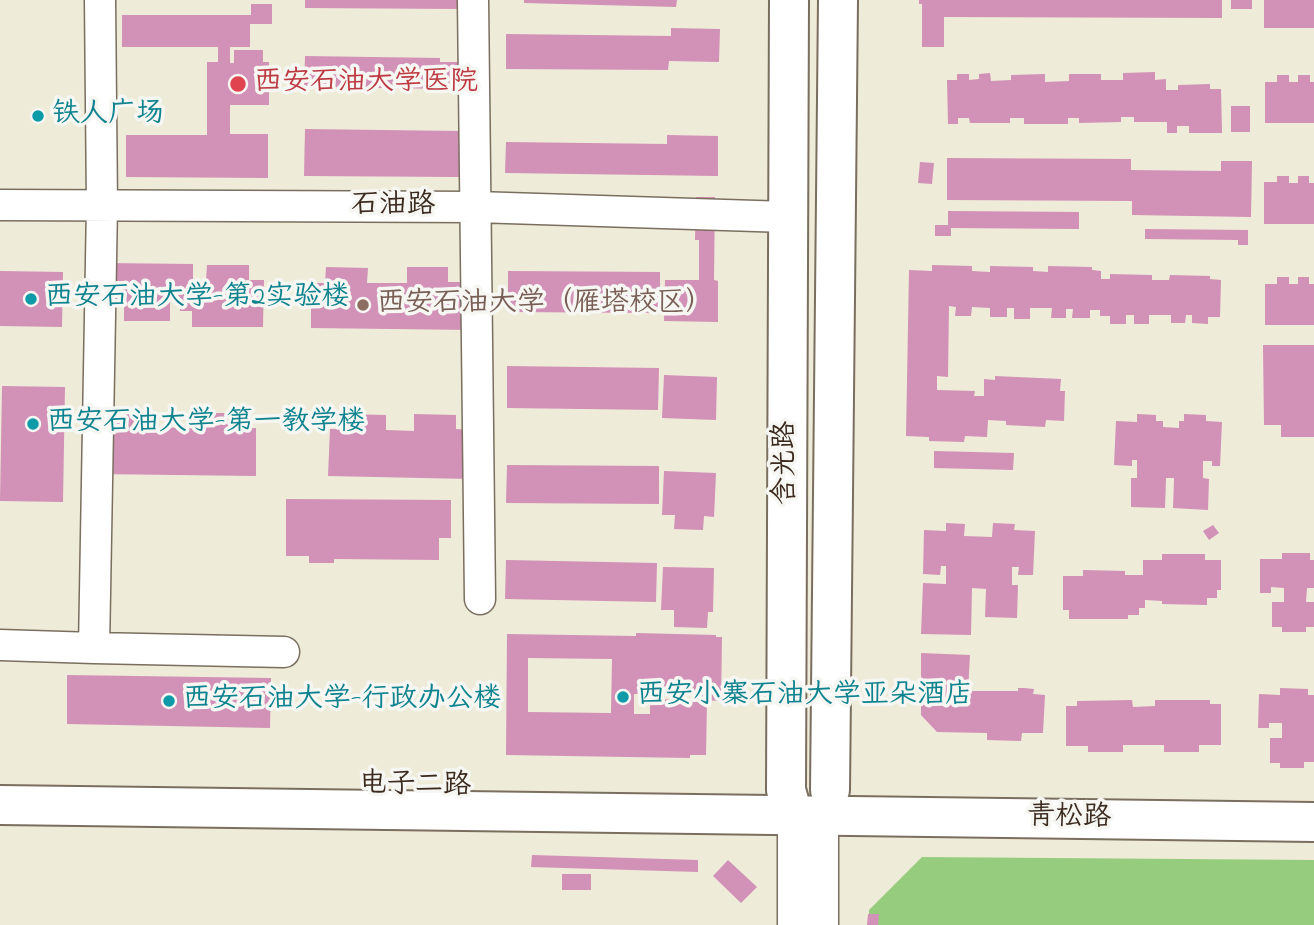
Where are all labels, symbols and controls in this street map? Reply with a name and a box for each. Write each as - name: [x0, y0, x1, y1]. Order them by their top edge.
- place label: 西安石油大学医院: [254, 67, 478, 101]
- marker: 西安石油大学医院: [228, 74, 248, 94]
- place label: 铁人广场: [52, 99, 164, 133]
- marker: 铁人广场: [30, 108, 46, 124]
- street label: 石油路: [351, 190, 435, 224]
- place label: 西安石油大学-第2实验楼: [45, 282, 349, 316]
- place label: 西安石油大学（雁塔校区）: [377, 288, 713, 322]
- marker: 西安石油大学-第2实验楼: [23, 291, 39, 307]
- marker: 西安石油大学（雁塔校区）: [355, 297, 371, 313]
- place label: 西安石油大学-第一教学楼: [47, 407, 365, 441]
- marker: 西安石油大学-第一教学楼: [25, 416, 41, 432]
- street label: 含光路: [770, 421, 804, 505]
- place label: 西安小寨石油大学亚朵酒店: [637, 680, 973, 714]
- place label: 西安石油大学-行政办公楼: [183, 684, 501, 718]
- marker: 西安小寨石油大学亚朵酒店: [615, 689, 631, 705]
- marker: 西安石油大学-行政办公楼: [161, 693, 177, 709]
- street label: 电子二路: [359, 769, 471, 805]
- street label: 青松路: [1027, 801, 1111, 837]

